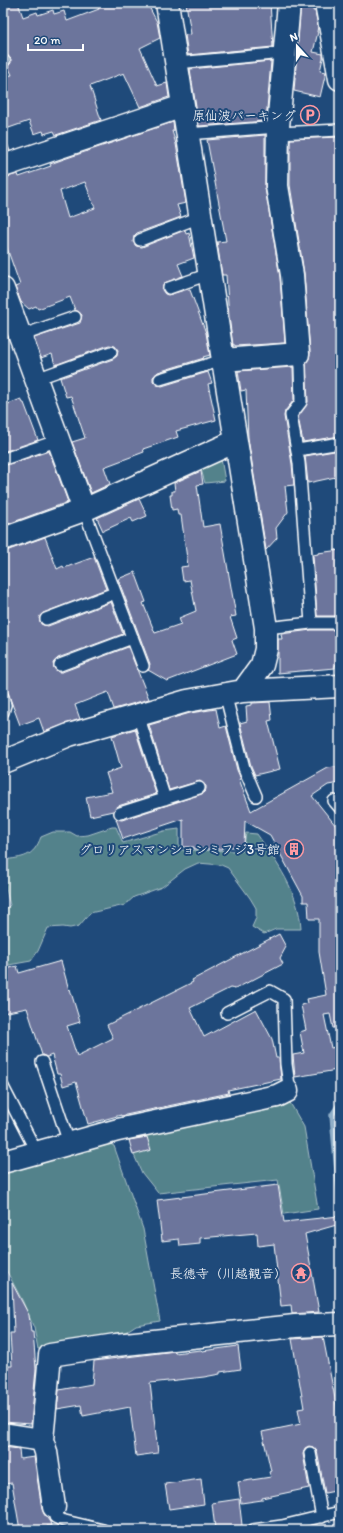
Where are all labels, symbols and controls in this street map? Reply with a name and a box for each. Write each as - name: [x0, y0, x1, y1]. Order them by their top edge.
- scale bar: [28, 26, 83, 52]
- north arrow: [277, 26, 317, 66]
- text: N: [288, 30, 299, 45]
- text: 20 m: [34, 33, 61, 47]
- parking icon: 原仙波パーキング: [299, 104, 321, 126]
- place label: 原仙波パーキング: [192, 108, 296, 123]
- building icon: グロリアスマンションミフジ3号館: [283, 838, 305, 860]
- place label: グロリアスマンションミフジ3号館: [79, 842, 280, 857]
- temple icon: 長徳寺（川越観音）: [290, 1262, 312, 1284]
- place label: 長徳寺（川越観音）: [170, 1266, 287, 1281]

